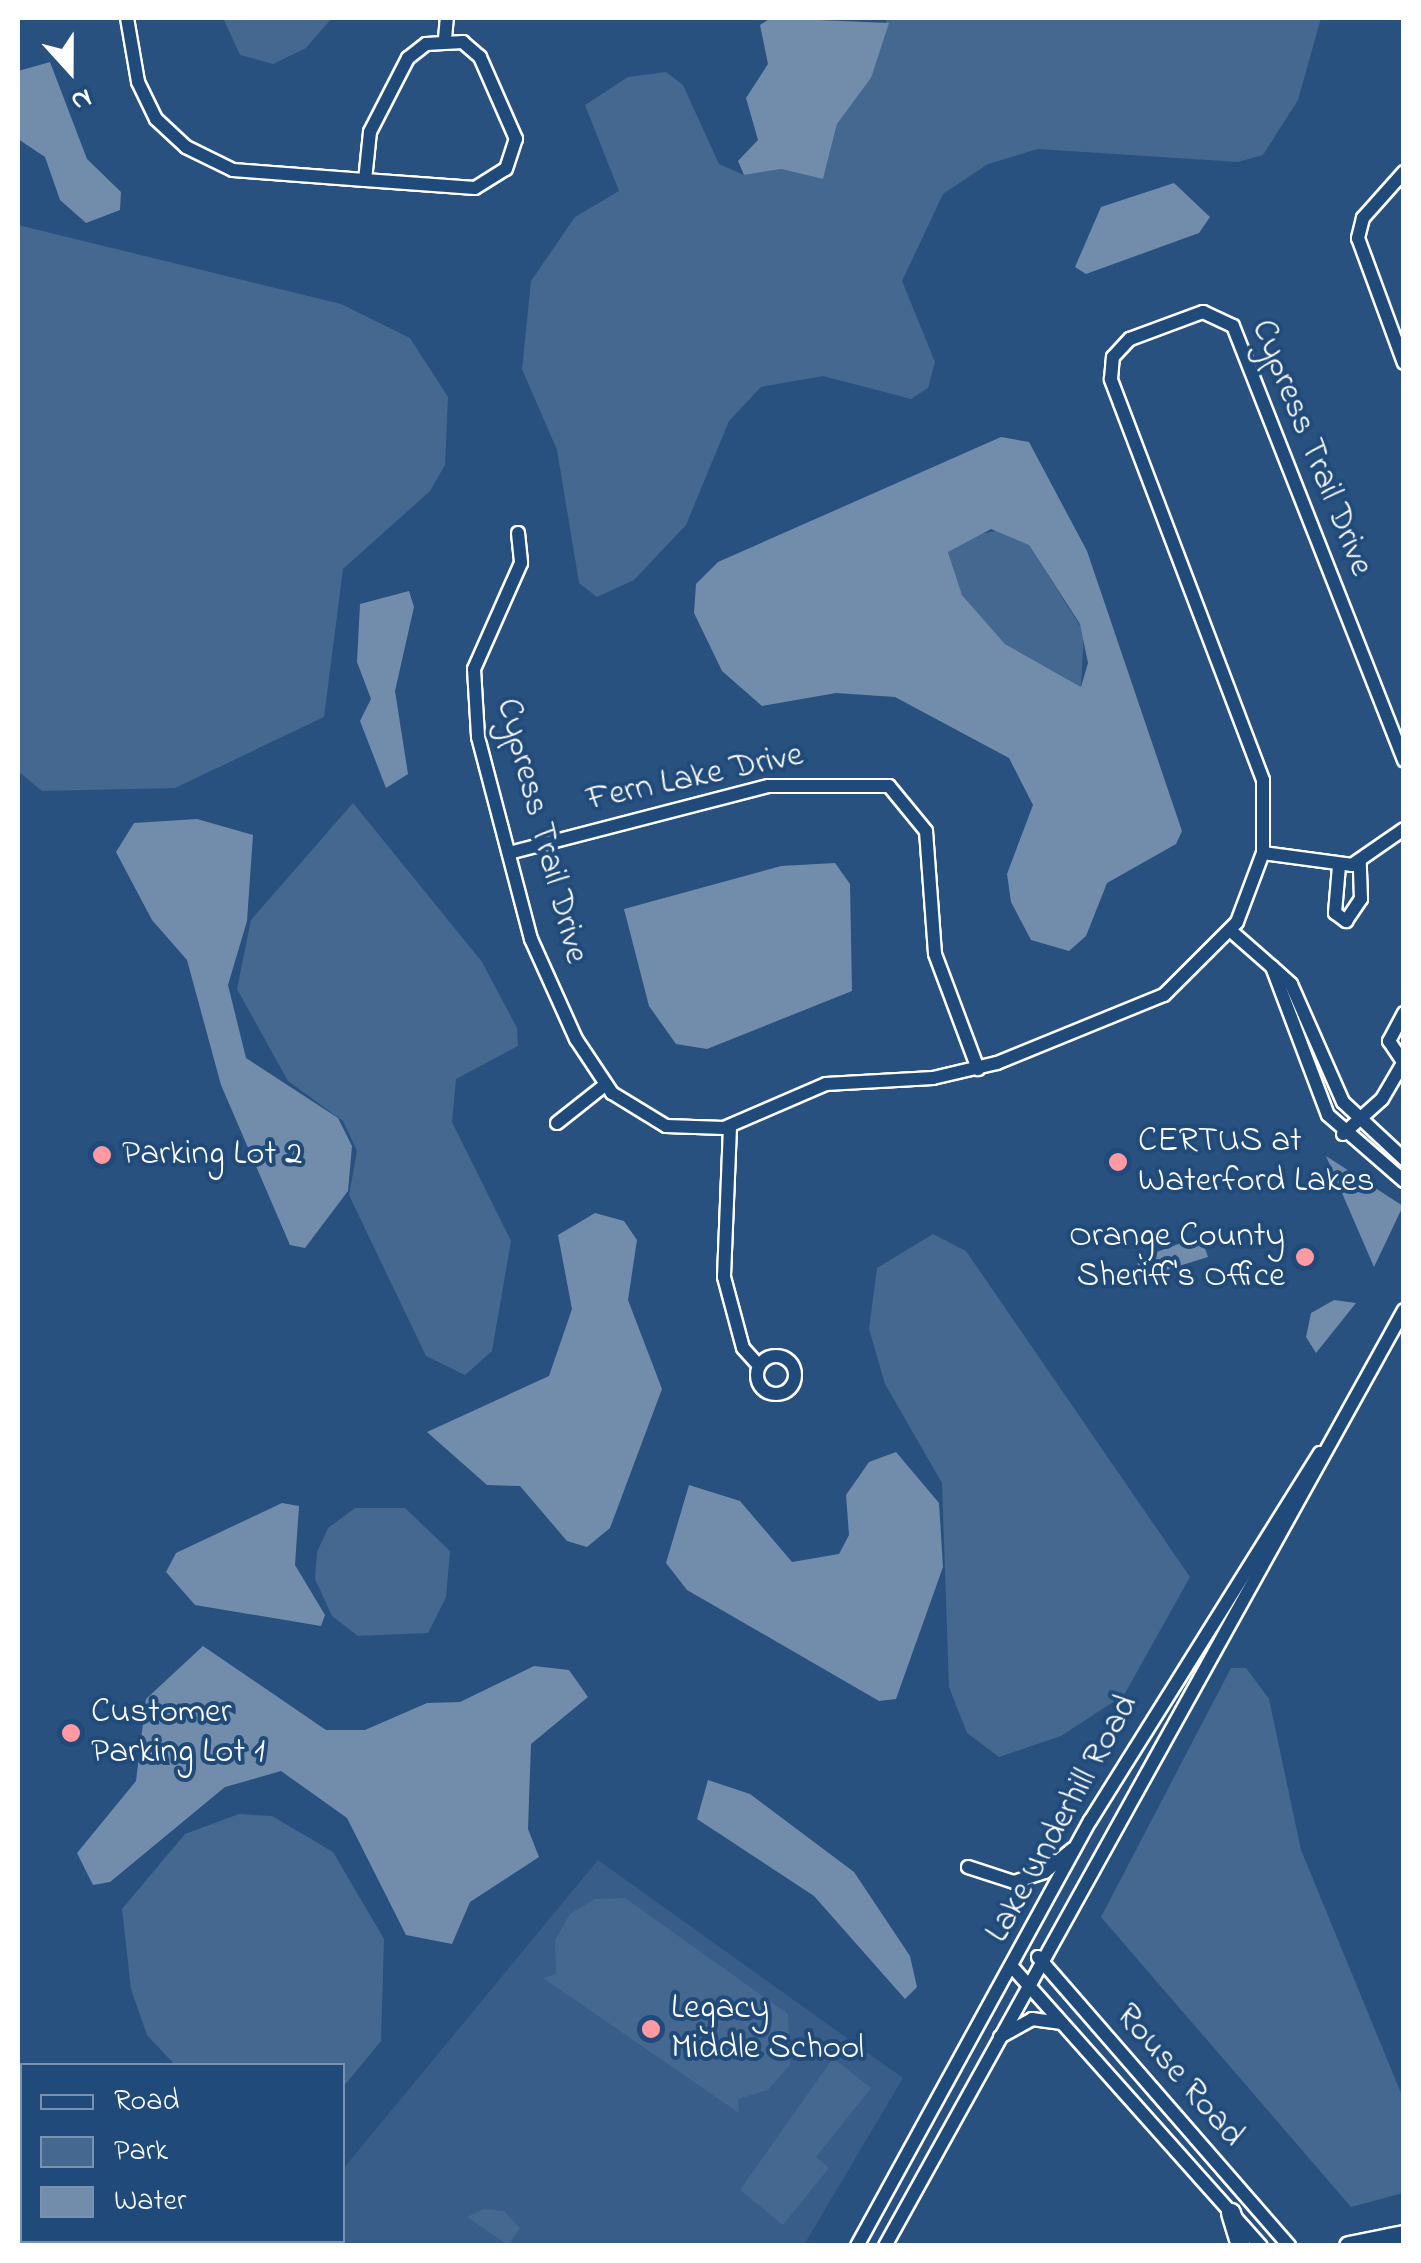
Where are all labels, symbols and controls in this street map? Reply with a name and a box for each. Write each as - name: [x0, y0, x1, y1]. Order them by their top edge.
- north arrow: [20, 20, 120, 120]
- text: N: [65, 76, 97, 121]
- street label: Cypress Trail Drive: [1241, 314, 1381, 582]
- street label: Cypress Trail Drive: [485, 694, 597, 968]
- street label: Fern Lake Drive: [583, 735, 807, 821]
- place label: CERTUS at Waterford Lakes: [1138, 1121, 1375, 1203]
- place label: Parking Lot 2: [122, 1134, 302, 1176]
- marker: Parking Lot 2: [91, 1144, 113, 1166]
- marker: CERTUS at Waterford Lakes: [1107, 1151, 1129, 1173]
- place label: Orange County Sheriff's Office: [1069, 1216, 1285, 1298]
- marker: Orange County Sheriff's Office: [1294, 1246, 1316, 1268]
- street label: Lake Underhill Road: [978, 1688, 1148, 1950]
- place label: Customer Parking Lot 1: [91, 1692, 265, 1774]
- marker: Customer Parking Lot 1: [60, 1722, 82, 1744]
- place label: Legacy Middle School: [671, 1988, 864, 2070]
- street label: Rouse Road: [1105, 1996, 1253, 2156]
- marker: Legacy Middle School: [640, 2018, 662, 2040]
- legend: [20, 2063, 345, 2243]
- text: Road: [114, 2080, 179, 2124]
- text: Park: [114, 2130, 168, 2174]
- text: Water: [114, 2180, 186, 2224]

